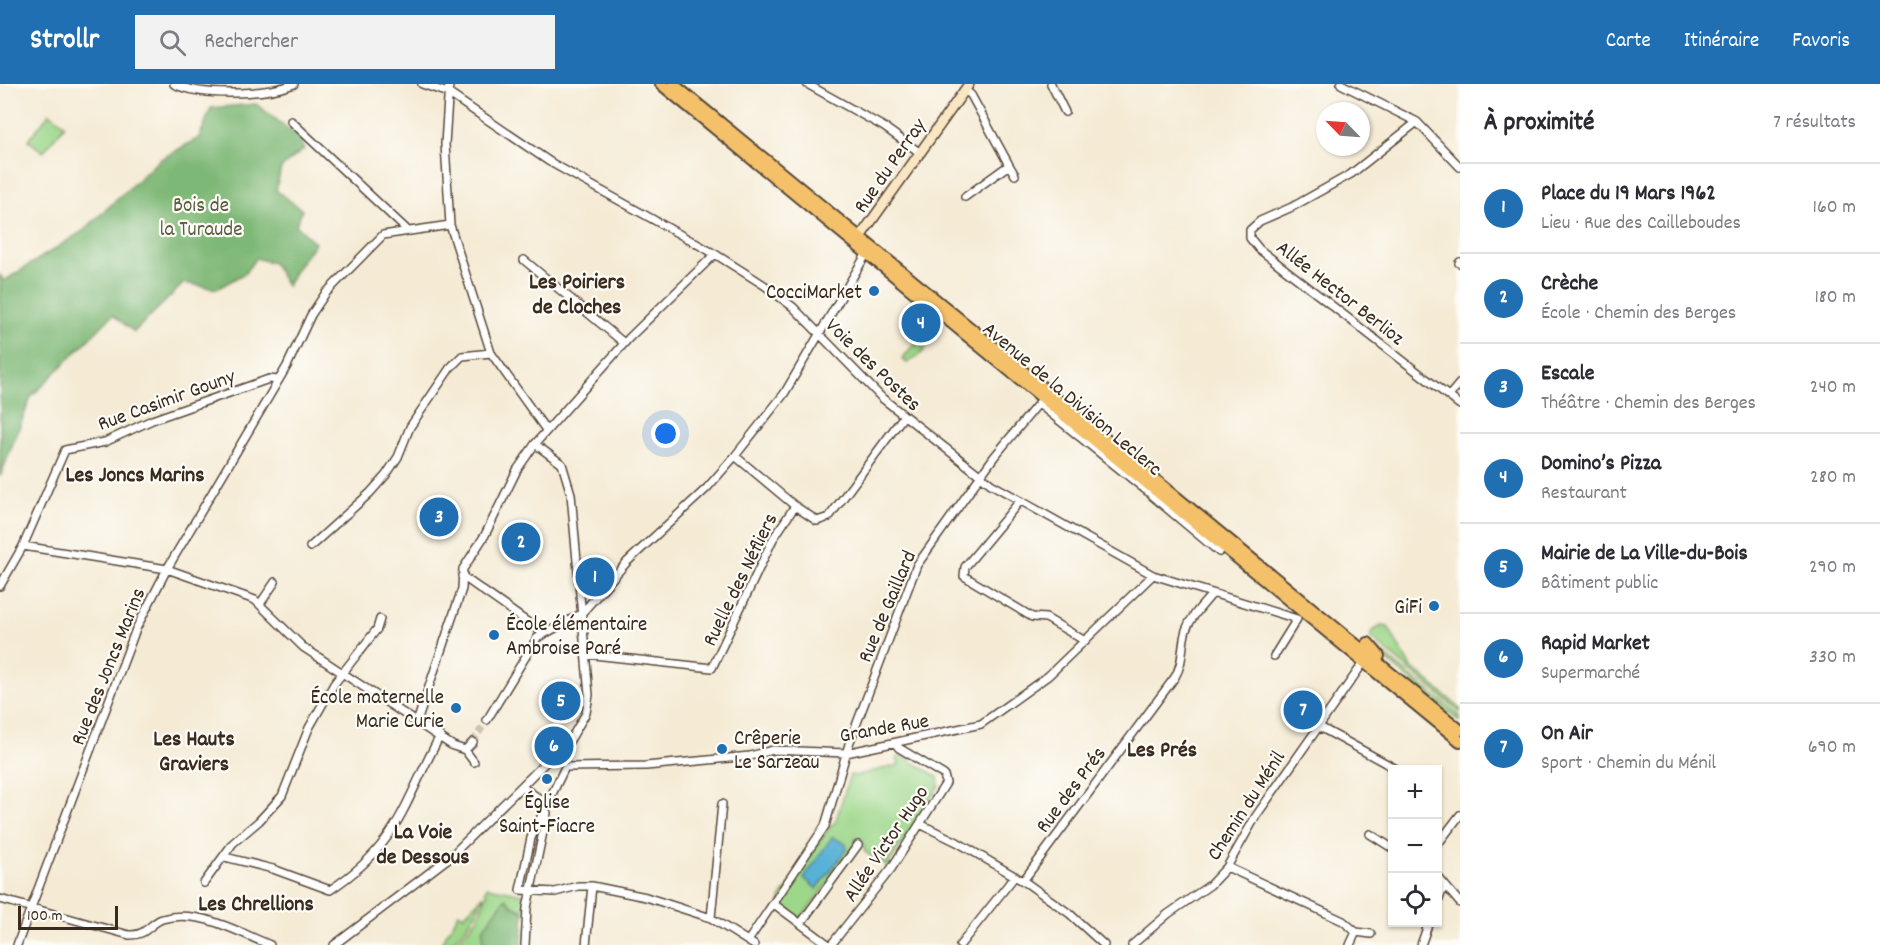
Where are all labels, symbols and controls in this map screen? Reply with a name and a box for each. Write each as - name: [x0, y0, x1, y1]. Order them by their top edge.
- search box: [135, 15, 555, 69]
- text: Strollr: [30, 22, 99, 62]
- icon: search: [156, 26, 189, 59]
- text: Rechercher: [204, 27, 298, 58]
- text: Carte: [1606, 27, 1651, 57]
- text: Itinéraire: [1684, 27, 1759, 57]
- text: Favoris: [1792, 27, 1850, 57]
- north arrow: [1316, 102, 1370, 156]
- text: À proximité: [1484, 105, 1594, 142]
- text: 7 résultats: [1773, 109, 1856, 137]
- street label: Rue du Perray: [848, 113, 936, 220]
- text: Place du 19 Mars 1962: [1541, 179, 1716, 210]
- park label: Bois de la Turaude: [160, 192, 242, 246]
- text: 1: [1501, 194, 1506, 222]
- text: 160 m: [1813, 194, 1856, 222]
- text: Lieu · Rue des Cailleboudes: [1541, 210, 1741, 238]
- street label: Allée Hector Berlioz: [1269, 235, 1410, 354]
- district label: Les Poiriers de Cloches: [529, 268, 625, 324]
- text: Crèche: [1541, 269, 1598, 300]
- place label: CocciMarket: [766, 279, 862, 309]
- marker: CocciMarket: [867, 284, 881, 298]
- text: 2: [1499, 284, 1508, 312]
- text: 180 m: [1814, 284, 1856, 312]
- pin: 4: [902, 300, 940, 346]
- text: École · Chemin des Berges: [1541, 300, 1736, 328]
- street label: Voie des Postes: [817, 312, 927, 420]
- street label: Avenue de la Division Leclerc: [975, 316, 1167, 485]
- text: Escale: [1541, 359, 1594, 390]
- street label: Rue Casimir Gouny: [94, 363, 240, 441]
- text: 3: [1499, 374, 1508, 402]
- text: 240 m: [1810, 374, 1856, 402]
- text: Théâtre · Chemin des Berges: [1541, 390, 1756, 418]
- your location: [651, 419, 680, 448]
- text: Domino’s Pizza: [1541, 449, 1661, 480]
- district label: Les Joncs Marins: [66, 461, 204, 492]
- text: 4: [1499, 464, 1508, 492]
- text: 280 m: [1810, 464, 1856, 492]
- text: Restaurant: [1541, 480, 1627, 508]
- pin: 3: [420, 494, 458, 540]
- street label: Ruelle des Néfliers: [696, 509, 787, 652]
- pin: 2: [502, 520, 540, 564]
- text: Mairie de La Ville-du-Bois: [1541, 539, 1748, 570]
- street label: Rue de Gaillard: [852, 547, 926, 668]
- pin: 1: [576, 554, 614, 600]
- text: 5: [1499, 554, 1508, 582]
- text: 290 m: [1809, 554, 1856, 582]
- text: Bâtiment public: [1541, 570, 1658, 598]
- street label: Rue des Joncs Marins: [65, 584, 155, 750]
- place label: GiFi: [1394, 594, 1422, 624]
- marker: GiFi: [1427, 599, 1441, 613]
- place label: École élémentaire Ambroise Paré: [506, 611, 647, 665]
- marker: École élémentaire Ambroise Paré: [487, 628, 501, 642]
- text: Rapid Market: [1541, 629, 1650, 660]
- text: 6: [1499, 644, 1508, 672]
- text: 330 m: [1809, 644, 1856, 672]
- text: Supermarché: [1541, 660, 1640, 688]
- pin: 5: [542, 678, 580, 724]
- place label: École maternelle Marie Curie: [310, 684, 444, 738]
- pin: 7: [1284, 688, 1322, 732]
- marker: École maternelle Marie Curie: [449, 701, 463, 715]
- street label: Grande Rue: [837, 707, 932, 753]
- text: On Air: [1541, 719, 1593, 750]
- pin: 6: [534, 724, 574, 768]
- district label: Les Hauts Graviers: [153, 725, 235, 781]
- place label: Crêperie Le Sarzeau: [734, 725, 820, 779]
- text: 7: [1500, 734, 1507, 762]
- text: 690 m: [1808, 734, 1856, 762]
- district label: Les Prés: [1127, 736, 1197, 767]
- street label: Rue des Prés: [1030, 741, 1115, 840]
- marker: Crêperie Le Sarzeau: [715, 742, 729, 756]
- street label: Chemin du Ménil: [1201, 746, 1294, 867]
- text: Sport · Chemin du Ménil: [1541, 750, 1716, 778]
- map controls: [1388, 765, 1442, 927]
- button: +: [1388, 765, 1442, 819]
- marker: Église Saint-Fiacre: [540, 772, 554, 786]
- street label: Allée Victor Hugo: [837, 780, 938, 909]
- place label: Église Saint-Fiacre: [499, 789, 595, 843]
- district label: La Voie de Dessous: [376, 818, 470, 874]
- button: −: [1388, 819, 1442, 873]
- button: locate: [1388, 873, 1442, 927]
- district label: Les Chrellions: [198, 890, 314, 921]
- scale bar: [18, 903, 118, 930]
- text: 100 m: [27, 905, 63, 928]

